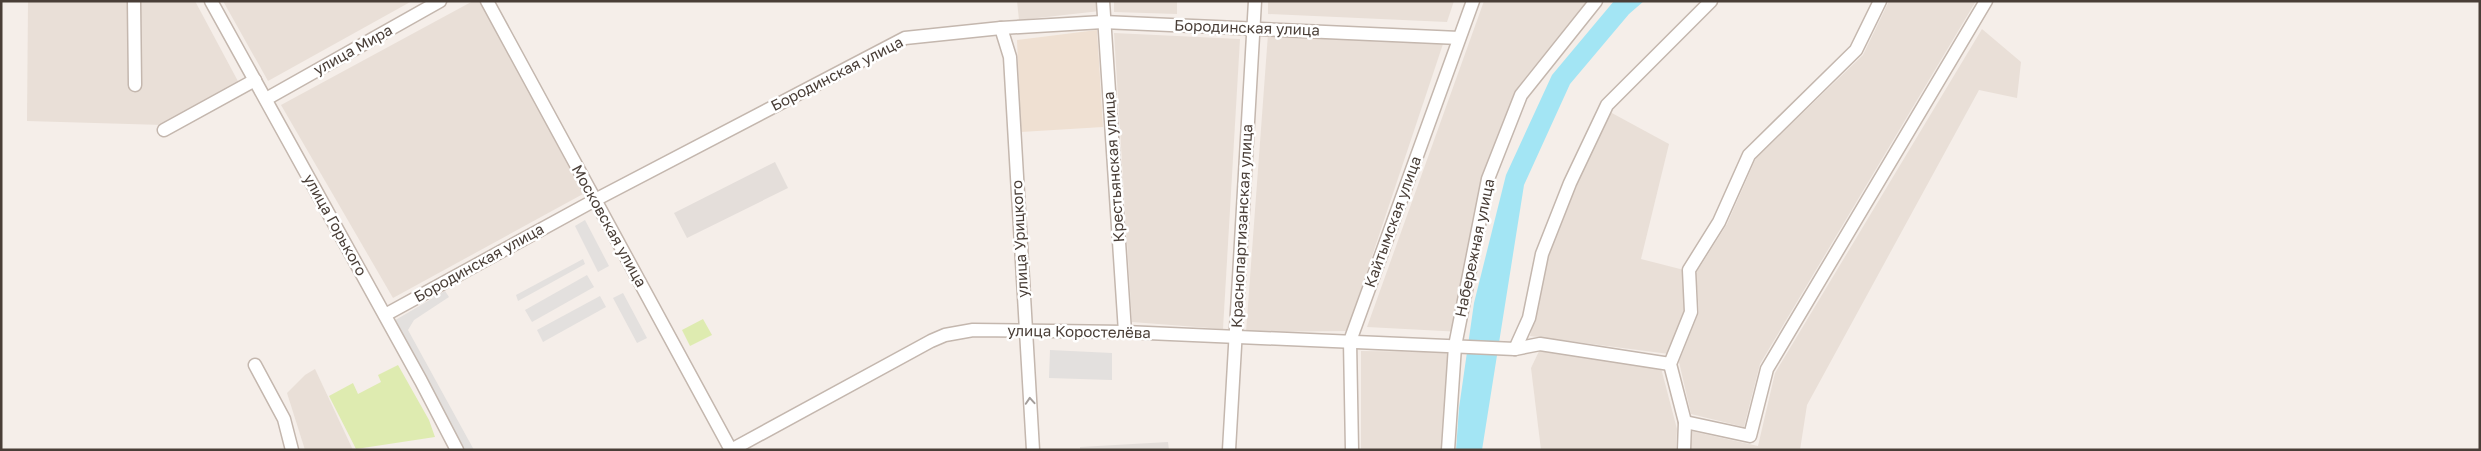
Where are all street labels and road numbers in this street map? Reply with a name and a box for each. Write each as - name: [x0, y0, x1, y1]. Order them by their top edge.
- street label: Бородинская улица: [1174, 15, 1320, 39]
- street label: улица Мира: [310, 20, 395, 78]
- street label: Бородинская улица: [768, 32, 906, 114]
- street label: Крестьянская улица: [1099, 91, 1127, 243]
- street label: Краснопартизанская улица: [1227, 123, 1255, 329]
- street label: Кайтымская улица: [1360, 154, 1424, 290]
- street label: Московская улица: [569, 161, 651, 290]
- street label: улица Горького: [300, 170, 371, 279]
- street label: Набережная улица: [1451, 177, 1497, 319]
- street label: улица Урицкого: [1007, 180, 1031, 298]
- street label: Бородинская улица: [410, 219, 547, 305]
- street label: улица Коростелёва: [1007, 321, 1151, 341]

